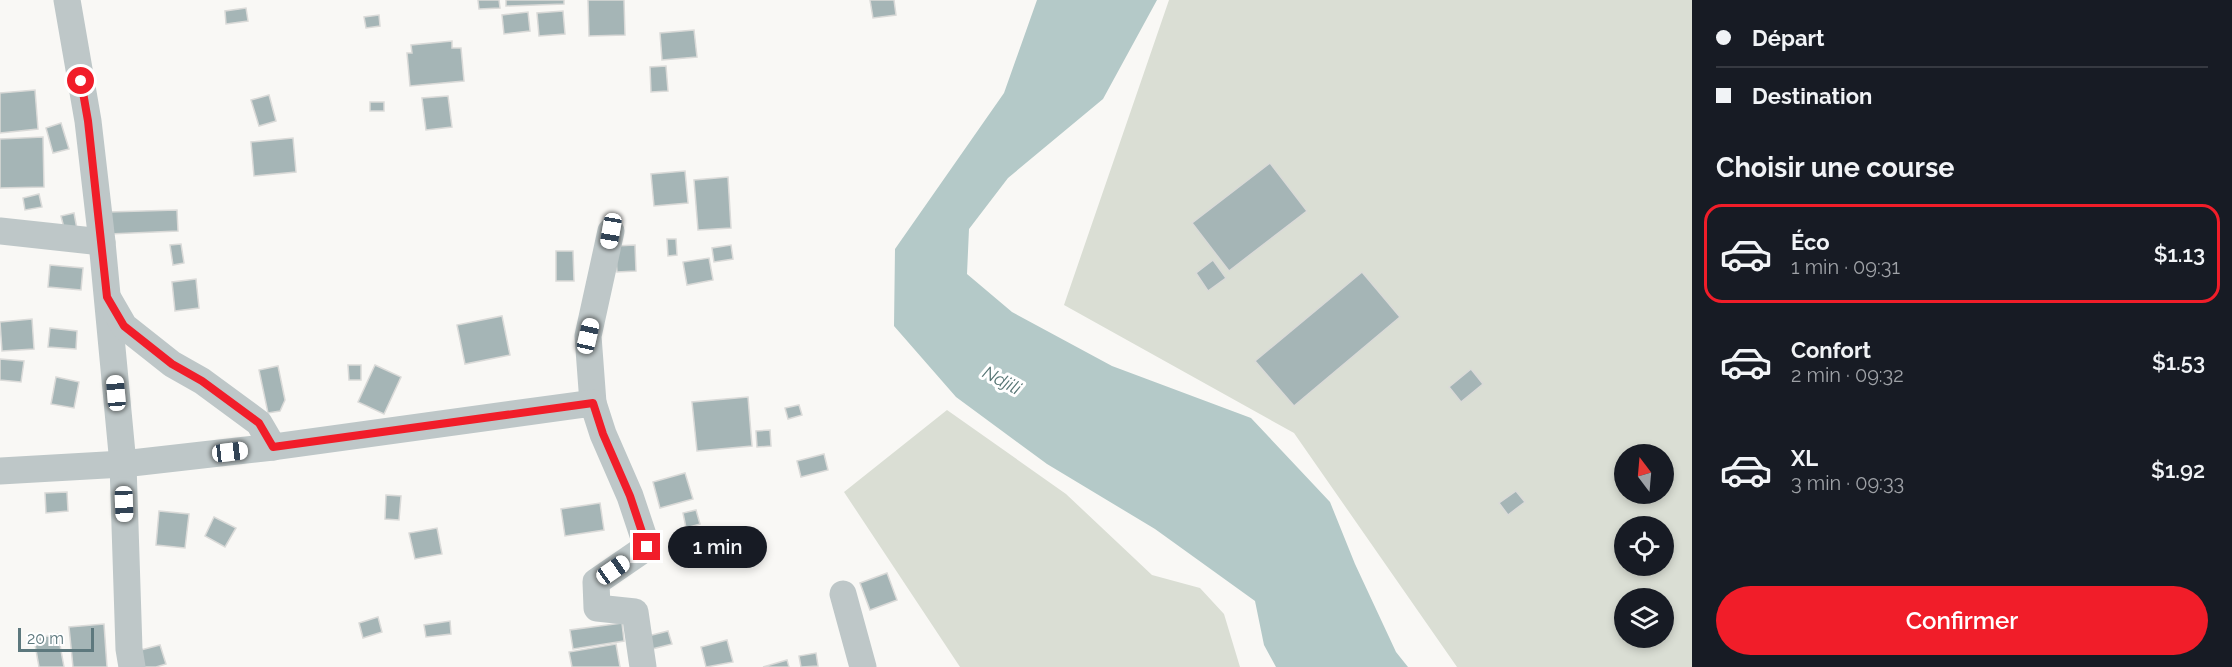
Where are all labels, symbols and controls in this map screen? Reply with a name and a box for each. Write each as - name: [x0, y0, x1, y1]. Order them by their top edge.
- text: Départ: [1752, 25, 1824, 51]
- route start: [67, 67, 94, 94]
- text: Destination: [1752, 83, 1872, 109]
- text: Choisir une course: [1716, 152, 1954, 183]
- car: [599, 212, 623, 250]
- icon: car: [1719, 227, 1773, 281]
- text: Éco: [1791, 229, 1830, 255]
- text: $1.13: [2154, 241, 2205, 267]
- text: 1 min · 09:31: [1791, 255, 1900, 279]
- car: [575, 316, 601, 356]
- icon: car: [1719, 335, 1773, 389]
- text: Confort: [1791, 337, 1871, 363]
- text: $1.53: [2152, 349, 2205, 375]
- water label: Ndjili: [979, 361, 1026, 399]
- text: 2 min · 09:32: [1791, 363, 1904, 387]
- car: [105, 374, 127, 412]
- car: [211, 441, 249, 463]
- icon: car: [1719, 443, 1773, 497]
- north arrow: [1614, 444, 1674, 504]
- map controls: [1614, 444, 1674, 648]
- text: XL: [1791, 445, 1818, 471]
- text: $1.92: [2151, 457, 2205, 483]
- text: 3 min · 09:33: [1791, 471, 1904, 495]
- car: [114, 486, 134, 522]
- button: locate: [1614, 516, 1674, 576]
- callout: 1 min: [668, 526, 767, 568]
- route end: [633, 533, 660, 560]
- text: 1 min: [693, 535, 742, 559]
- car: [593, 552, 633, 588]
- button: Confirmer: [1716, 586, 2208, 655]
- button: layers: [1614, 588, 1674, 648]
- scale bar: [18, 625, 94, 652]
- text: 20 m: [27, 629, 64, 648]

